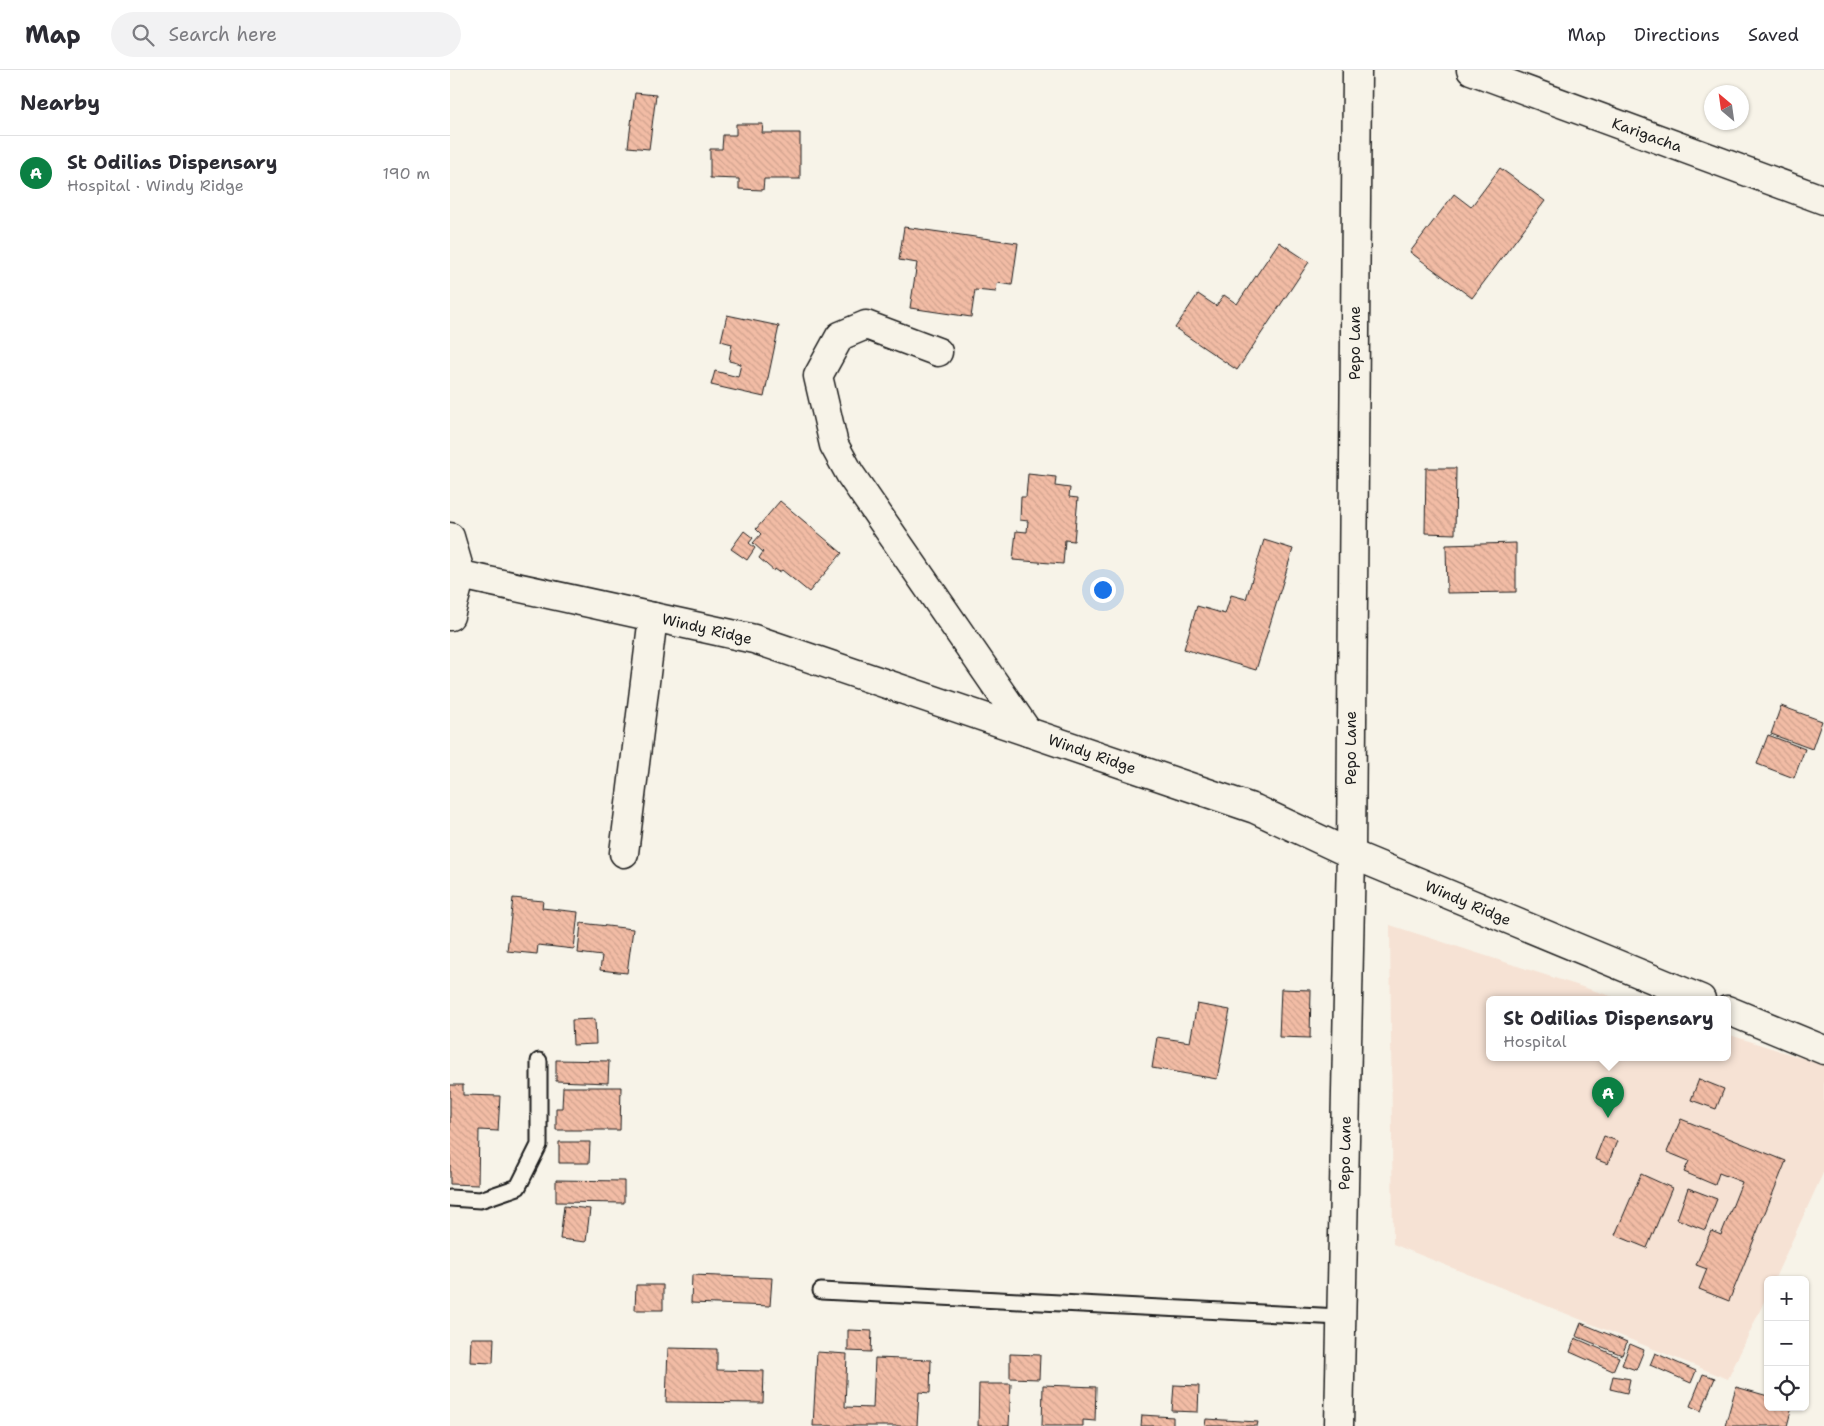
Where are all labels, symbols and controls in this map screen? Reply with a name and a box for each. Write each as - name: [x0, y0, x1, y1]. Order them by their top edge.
- search box: [111, 12, 461, 57]
- text: Map: [25, 19, 81, 51]
- icon: search: [129, 21, 157, 49]
- text: Search here: [169, 22, 277, 47]
- text: Map: [1568, 23, 1606, 47]
- text: Directions: [1634, 23, 1720, 47]
- text: Saved: [1748, 23, 1799, 47]
- north arrow: [1704, 85, 1749, 130]
- text: Nearby: [20, 89, 100, 117]
- street label: Karigacha: [1609, 113, 1685, 157]
- text: St Odilias Dispensary: [67, 150, 277, 175]
- text: A: [30, 163, 42, 184]
- text: 190 m: [383, 163, 430, 184]
- text: Hospital · Windy Ridge: [67, 175, 244, 196]
- street label: Pepo Lane: [1345, 306, 1365, 380]
- your location: [1090, 577, 1116, 603]
- street label: Windy Ridge: [660, 609, 754, 649]
- street label: Pepo Lane: [1341, 711, 1361, 785]
- street label: Windy Ridge: [1045, 730, 1139, 778]
- street label: Windy Ridge: [1422, 876, 1514, 930]
- popup: [1486, 996, 1731, 1061]
- text: St Odilias Dispensary: [1503, 1006, 1714, 1031]
- text: Hospital: [1503, 1031, 1567, 1052]
- pin: A: [1592, 1077, 1624, 1118]
- street label: Pepo Lane: [1334, 1116, 1356, 1190]
- map controls: [1764, 1276, 1809, 1411]
- button: +: [1764, 1276, 1809, 1321]
- button: −: [1764, 1321, 1809, 1366]
- button: locate: [1764, 1366, 1809, 1411]

